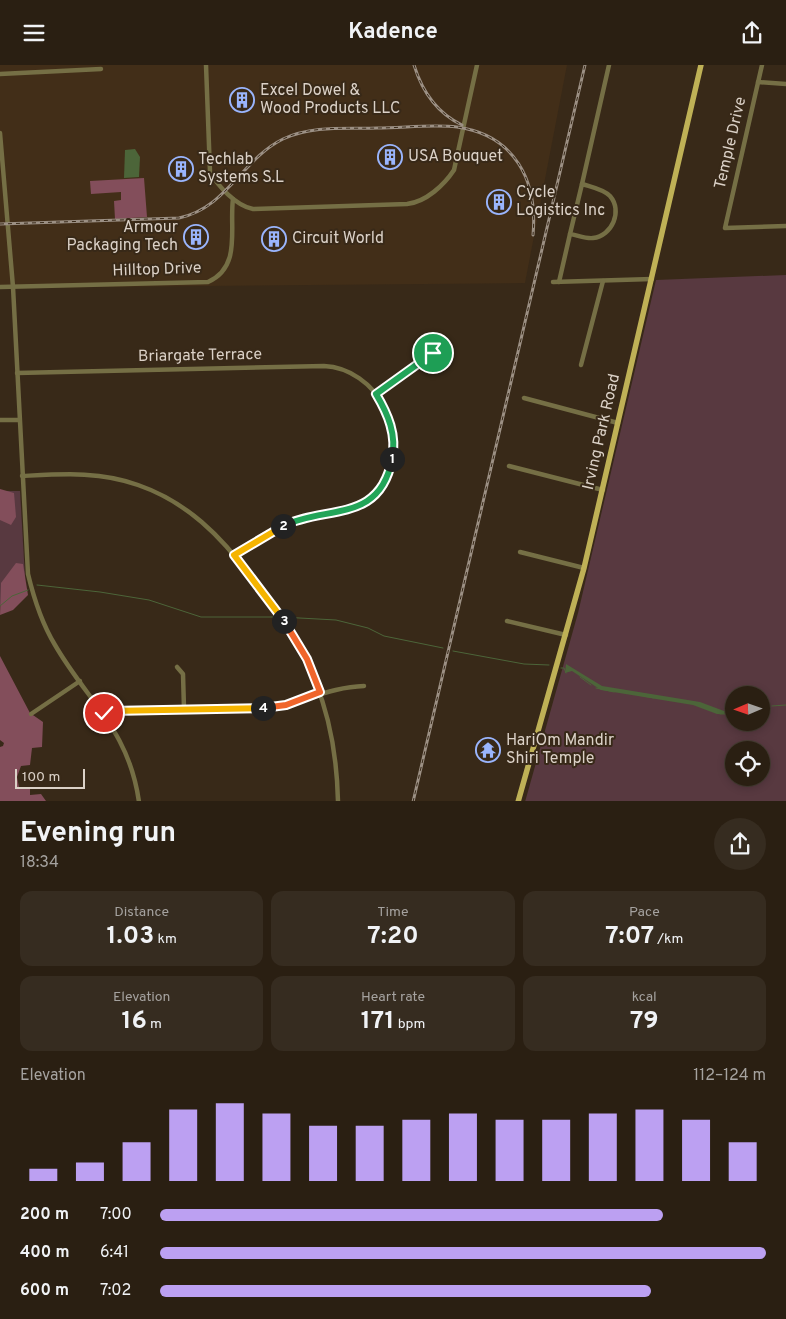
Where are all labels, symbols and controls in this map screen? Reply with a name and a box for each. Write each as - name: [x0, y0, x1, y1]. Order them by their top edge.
- icon: menu: [20, 19, 48, 47]
- text: Kadence: [348, 19, 438, 46]
- icon: share: [738, 19, 766, 47]
- place label: Excel Dowel & Wood Products LLC: [260, 81, 400, 119]
- building icon: Excel Dowel & Wood Products LLC: [229, 87, 255, 113]
- street label: Temple Drive: [711, 95, 751, 191]
- building icon: USA Bouquet: [377, 144, 403, 170]
- place label: USA Bouquet: [408, 147, 503, 167]
- place label: Techlab Systems S.L: [198, 150, 284, 188]
- building icon: Techlab Systems S.L: [168, 156, 194, 182]
- place label: Cycle Logistics Inc: [516, 183, 605, 221]
- building icon: Cycle Logistics Inc: [486, 189, 512, 215]
- place label: Armour Packaging Tech: [67, 218, 178, 256]
- building icon: Armour Packaging Tech: [183, 224, 209, 250]
- building icon: Circuit World: [261, 226, 287, 252]
- place label: Circuit World: [292, 229, 384, 249]
- street label: Hilltop Drive: [112, 258, 202, 282]
- pin: [412, 332, 454, 374]
- icon: arrive: [419, 339, 447, 367]
- street label: Briargate Terrace: [138, 345, 262, 367]
- street label: Irving Park Road: [579, 372, 625, 492]
- pin: 1: [380, 447, 404, 471]
- text: 1: [390, 451, 395, 468]
- pin: 2: [270, 513, 296, 539]
- text: 2: [279, 518, 288, 535]
- pin: 3: [272, 609, 296, 633]
- text: 3: [280, 613, 289, 630]
- north arrow: [725, 686, 770, 731]
- map controls: [725, 686, 770, 786]
- pin: [83, 692, 125, 734]
- pin: 4: [250, 695, 276, 721]
- icon: check: [90, 699, 118, 727]
- text: 4: [259, 700, 268, 717]
- place label: HariOm Mandir Shiri Temple: [506, 731, 614, 769]
- temple icon: HariOm Mandir Shiri Temple: [475, 737, 501, 763]
- button: locate: [725, 741, 770, 786]
- scale bar: [15, 767, 85, 790]
- text: 100 m: [22, 769, 60, 786]
- text: Evening run: [20, 816, 176, 852]
- button: share: [714, 818, 766, 870]
- text: 18:34: [20, 853, 59, 873]
- text: Distance: [114, 904, 169, 921]
- text: Time: [377, 904, 409, 921]
- text: Pace: [629, 904, 660, 921]
- text: 1.03: [107, 921, 154, 953]
- text: 7:20: [367, 921, 419, 953]
- text: 7:07: [605, 921, 654, 953]
- text: km: [154, 931, 177, 948]
- text: /km: [654, 931, 683, 948]
- text: Elevation: [113, 989, 170, 1006]
- text: Heart rate: [361, 989, 425, 1006]
- text: kcal: [632, 989, 657, 1006]
- text: 16: [121, 1006, 147, 1038]
- text: 171: [361, 1006, 394, 1038]
- text: 79: [630, 1006, 659, 1038]
- text: m: [147, 1016, 162, 1033]
- text: bpm: [394, 1016, 425, 1033]
- text: Elevation: [20, 1066, 86, 1086]
- text: 112–124 m: [693, 1066, 766, 1086]
- text: 200 m: [20, 1205, 69, 1225]
- text: 7:00: [100, 1205, 132, 1225]
- text: 400 m: [20, 1243, 69, 1263]
- text: 6:41: [100, 1243, 129, 1263]
- text: 600 m: [20, 1281, 69, 1301]
- text: 7:02: [100, 1281, 131, 1301]

